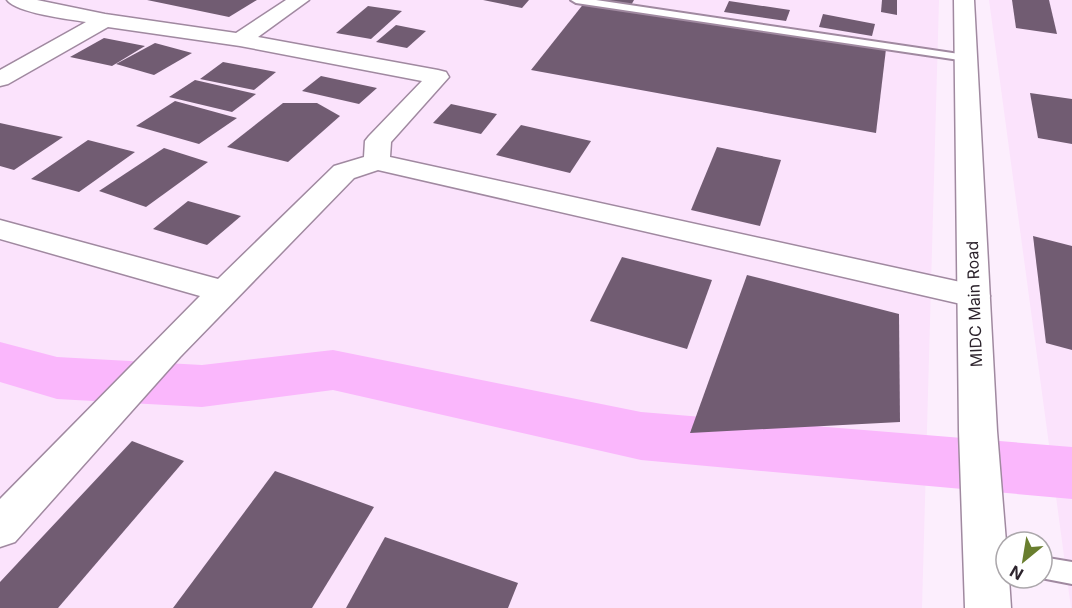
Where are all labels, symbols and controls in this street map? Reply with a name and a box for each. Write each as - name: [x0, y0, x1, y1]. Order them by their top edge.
- street label: MIDC Main Road: [962, 241, 986, 367]
- north arrow: [994, 530, 1054, 590]
- text: N: [1006, 561, 1027, 585]

